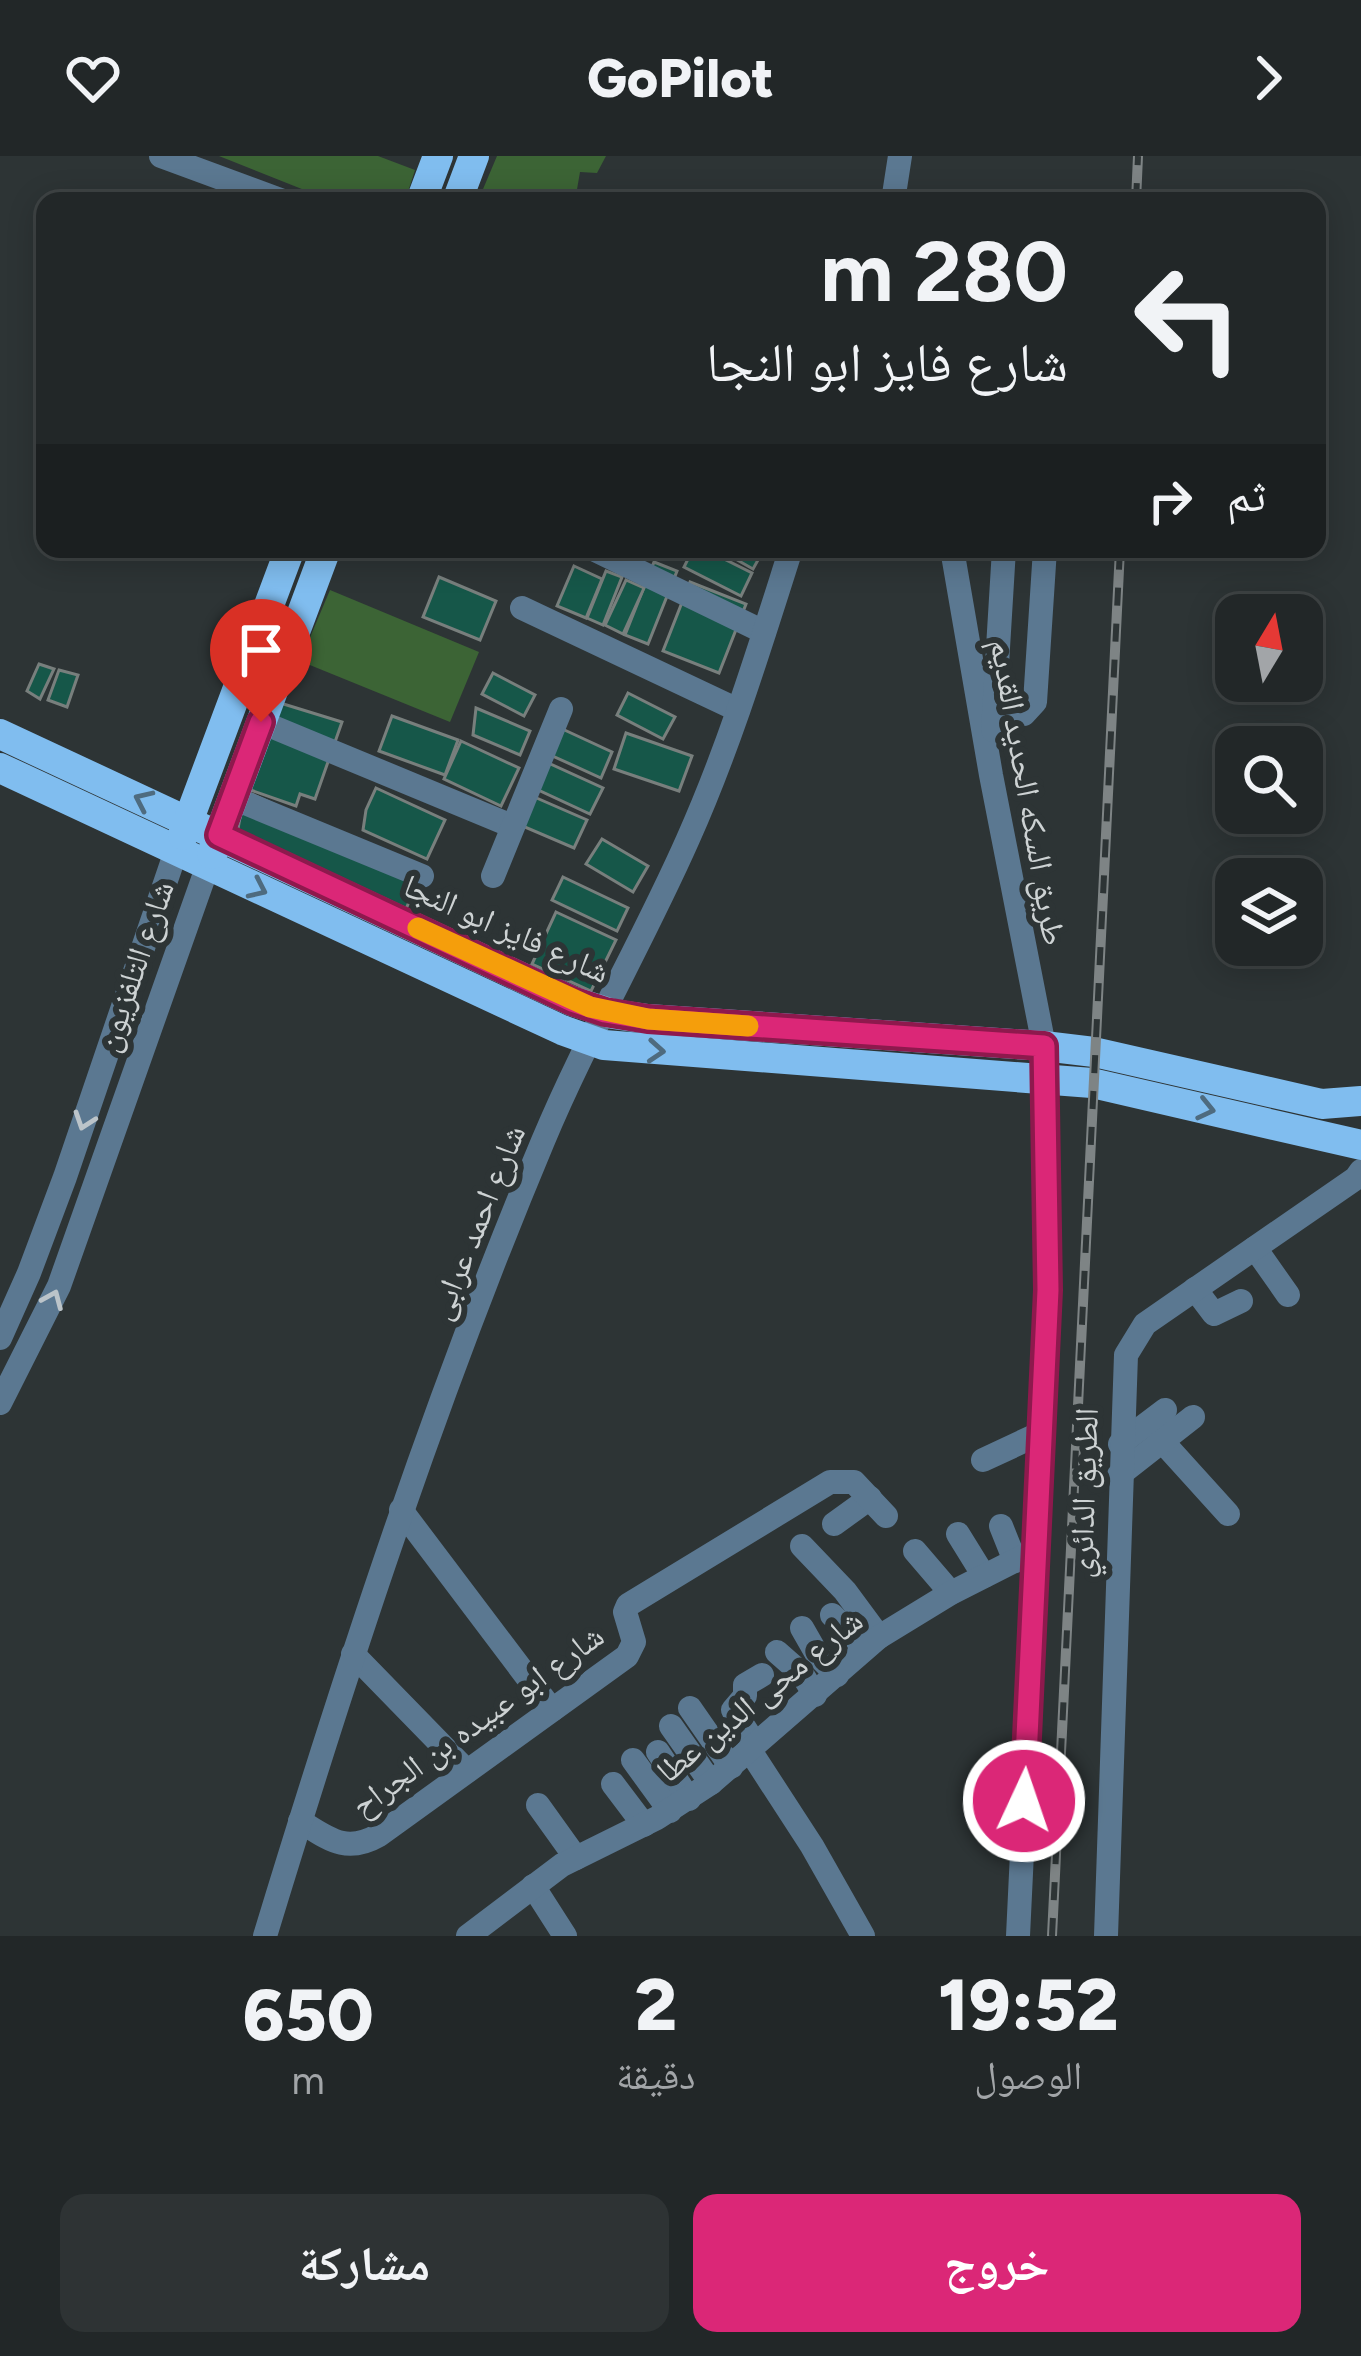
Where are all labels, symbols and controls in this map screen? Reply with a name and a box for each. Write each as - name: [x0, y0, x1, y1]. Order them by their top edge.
- icon: heart: [60, 45, 126, 111]
- icon: forward: [1235, 45, 1301, 111]
- text: GoPilot: [587, 46, 774, 111]
- text: 280 m: [820, 221, 1068, 322]
- icon: left: [1110, 240, 1266, 396]
- text: شارع فايز ابو النجا: [706, 330, 1068, 395]
- icon: right: [1137, 468, 1203, 534]
- text: ثم: [1227, 468, 1266, 522]
- north arrow: [1215, 594, 1323, 702]
- map controls: [1215, 594, 1323, 966]
- pin: [210, 599, 312, 722]
- icon: arrive: [228, 617, 294, 683]
- street label: طريق السكه الحديد القديم: [979, 636, 1075, 949]
- button: search: [1215, 726, 1323, 834]
- one-way arrow: [134, 791, 155, 814]
- button: layers: [1215, 858, 1323, 966]
- street label: شارع فايز ابو النجا: [397, 866, 616, 992]
- one-way arrow: [246, 875, 267, 898]
- street label: شارع التلفزيون: [87, 876, 183, 1057]
- one-way arrow: [647, 1038, 666, 1063]
- one-way arrow: [1195, 1095, 1215, 1120]
- one-way arrow: [74, 1109, 98, 1130]
- street label: شارع احمد عرابى: [420, 1119, 534, 1326]
- one-way arrow: [39, 1290, 63, 1311]
- street label: الطريق الدائري: [1061, 1407, 1112, 1579]
- street label: شارع محى الدين عطا: [648, 1600, 871, 1791]
- street label: شارع ابو عبيده بن الجراح: [344, 1616, 612, 1826]
- position arrow: [961, 1738, 1087, 1864]
- text: 2: [635, 1962, 677, 2048]
- text: 19:52: [938, 1962, 1119, 2048]
- text: 650: [242, 1972, 374, 2058]
- text: دقيقة: [616, 2052, 695, 2099]
- text: الوصول: [974, 2052, 1082, 2099]
- text: m: [291, 2057, 325, 2104]
- button: مشاركة: [60, 2194, 669, 2332]
- button: خروج: [693, 2194, 1301, 2332]

